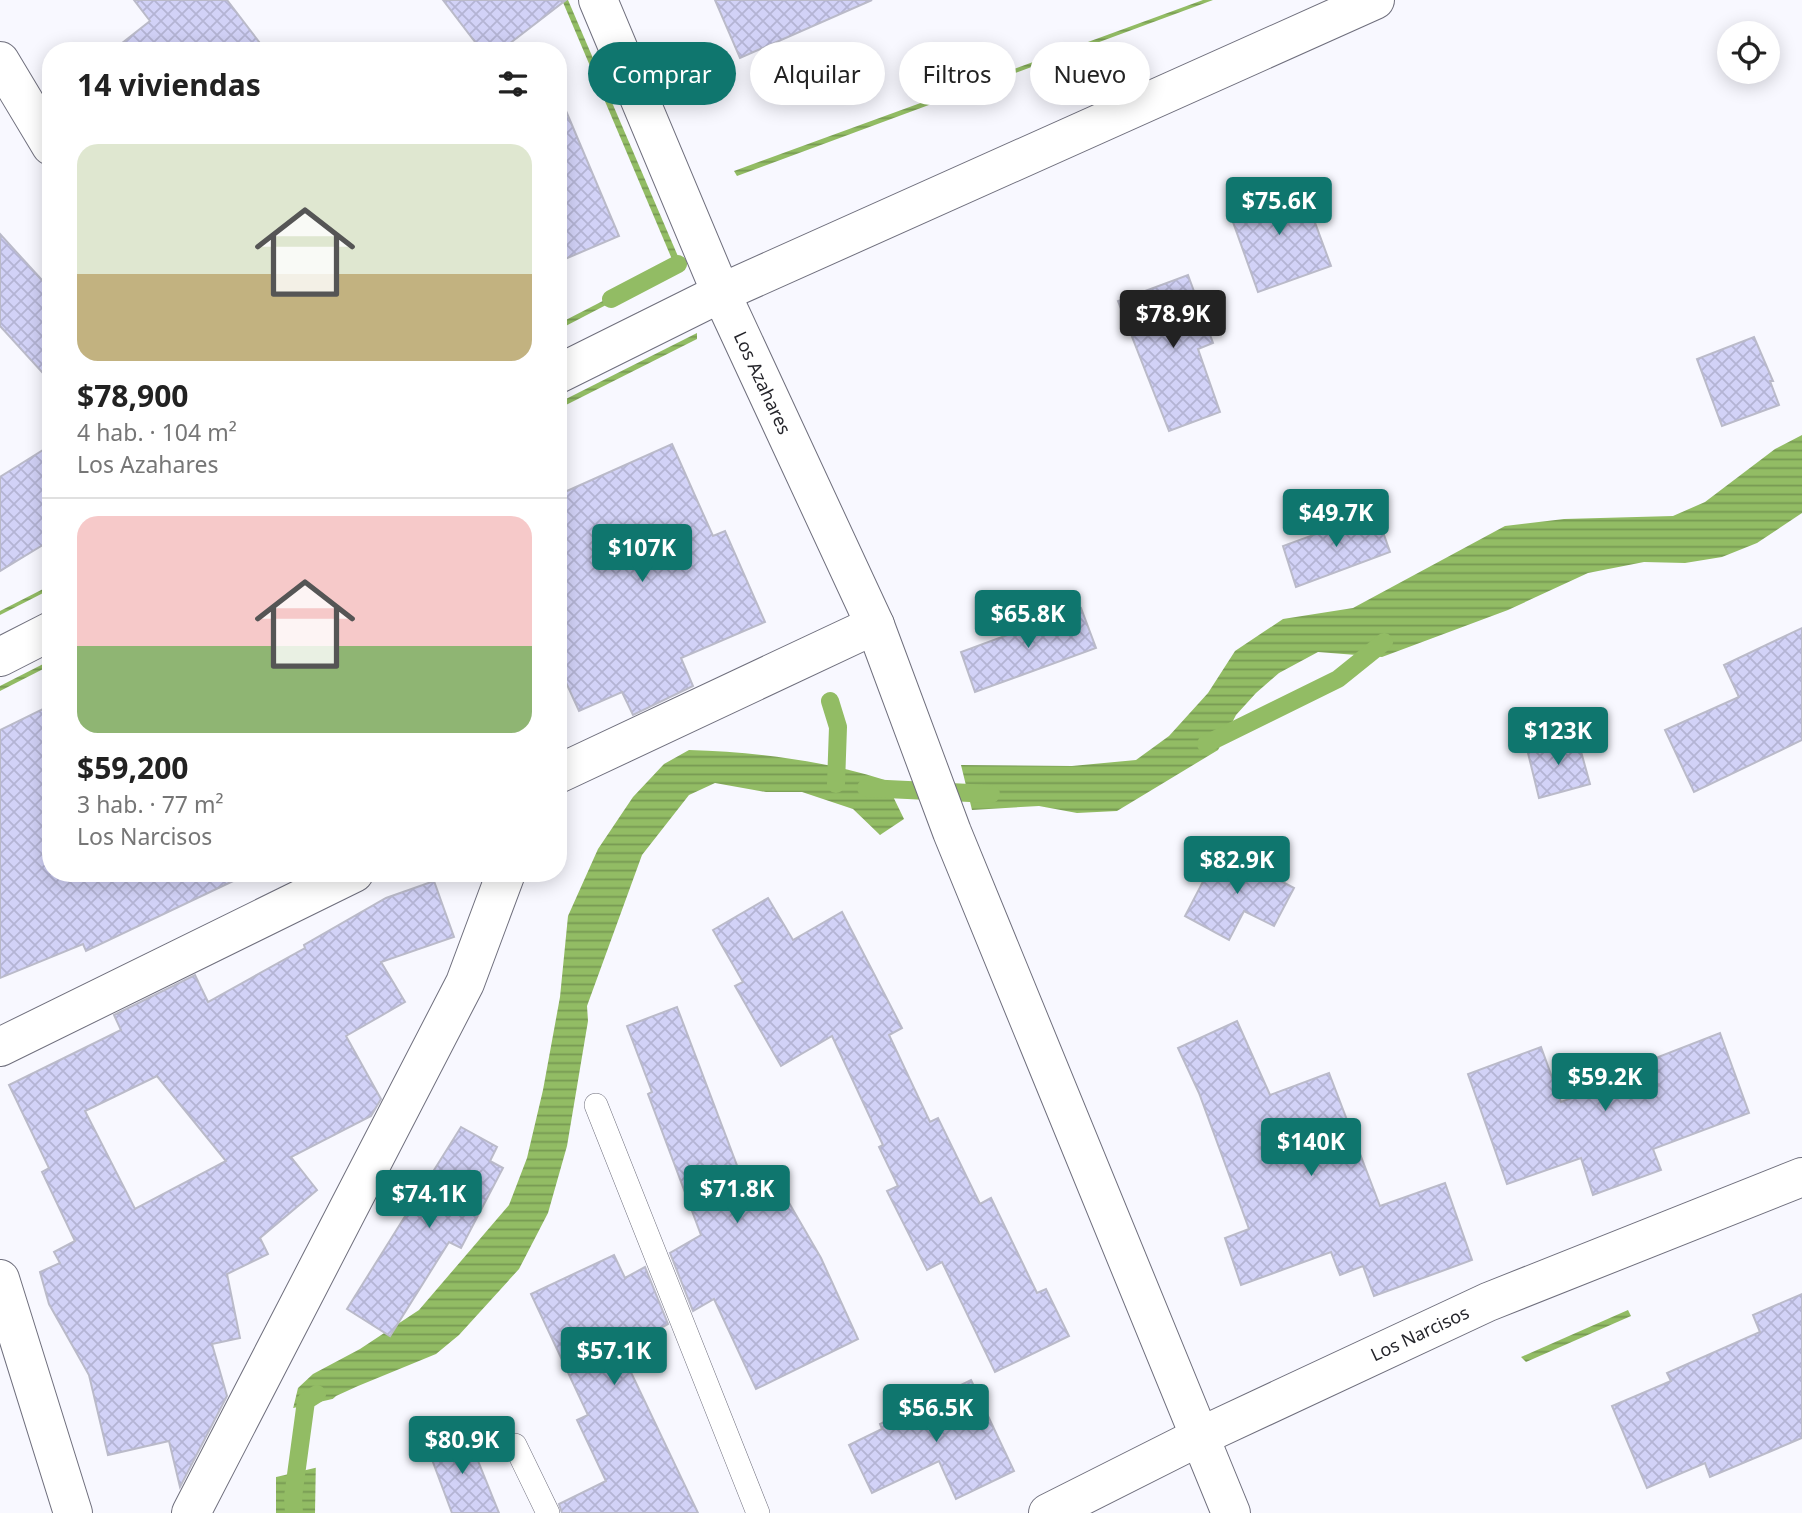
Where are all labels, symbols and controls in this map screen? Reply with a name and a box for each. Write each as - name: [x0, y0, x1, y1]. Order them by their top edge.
- map controls: [1717, 21, 1780, 84]
- button: locate: [1717, 21, 1780, 84]
- chip: Comprar: [588, 42, 736, 105]
- chip: Alquilar: [750, 42, 885, 105]
- chip: Filtros: [899, 42, 1016, 105]
- chip: Nuevo: [1030, 42, 1150, 105]
- text: 14 viviendas: [77, 64, 261, 105]
- icon: filters: [494, 65, 532, 103]
- pin: $75.6K: [1222, 177, 1336, 237]
- text: $75.6K: [1242, 184, 1316, 216]
- icon: home: [242, 189, 368, 315]
- pin: $78.9K: [1116, 290, 1230, 350]
- text: $78.9K: [1136, 297, 1210, 329]
- street label: Los Azahares: [729, 327, 797, 438]
- text: $78,900: [77, 375, 189, 416]
- text: 4 hab. · 104 m²: [77, 416, 237, 448]
- text: Los Azahares: [77, 448, 219, 480]
- pin: $49.7K: [1279, 490, 1393, 549]
- text: $49.7K: [1299, 496, 1373, 528]
- pin: $107K: [593, 524, 691, 584]
- text: $107K: [608, 531, 676, 563]
- icon: home: [242, 561, 368, 687]
- pin: $65.8K: [971, 590, 1085, 650]
- text: $65.8K: [991, 597, 1065, 629]
- pin: $123K: [1509, 708, 1607, 767]
- text: $123K: [1524, 714, 1592, 746]
- text: $59,200: [77, 747, 189, 788]
- text: 3 hab. · 77 m²: [77, 788, 224, 820]
- text: Los Narcisos: [77, 820, 212, 852]
- pin: $82.9K: [1180, 836, 1294, 896]
- text: $82.9K: [1200, 843, 1274, 875]
- pin: $59.2K: [1548, 1054, 1662, 1113]
- text: $59.2K: [1568, 1060, 1642, 1092]
- pin: $140K: [1262, 1118, 1360, 1178]
- text: $140K: [1277, 1125, 1345, 1157]
- pin: $71.8K: [680, 1166, 794, 1225]
- pin: $74.1K: [372, 1170, 486, 1230]
- text: $71.8K: [700, 1172, 774, 1204]
- text: $74.1K: [392, 1177, 466, 1209]
- street label: Los Narcisos: [1367, 1300, 1473, 1366]
- pin: $57.1K: [557, 1328, 671, 1387]
- text: $57.1K: [577, 1334, 651, 1366]
- pin: $56.5K: [879, 1384, 993, 1444]
- text: $56.5K: [899, 1391, 973, 1423]
- pin: $80.9K: [405, 1416, 519, 1476]
- text: $80.9K: [425, 1423, 499, 1455]

